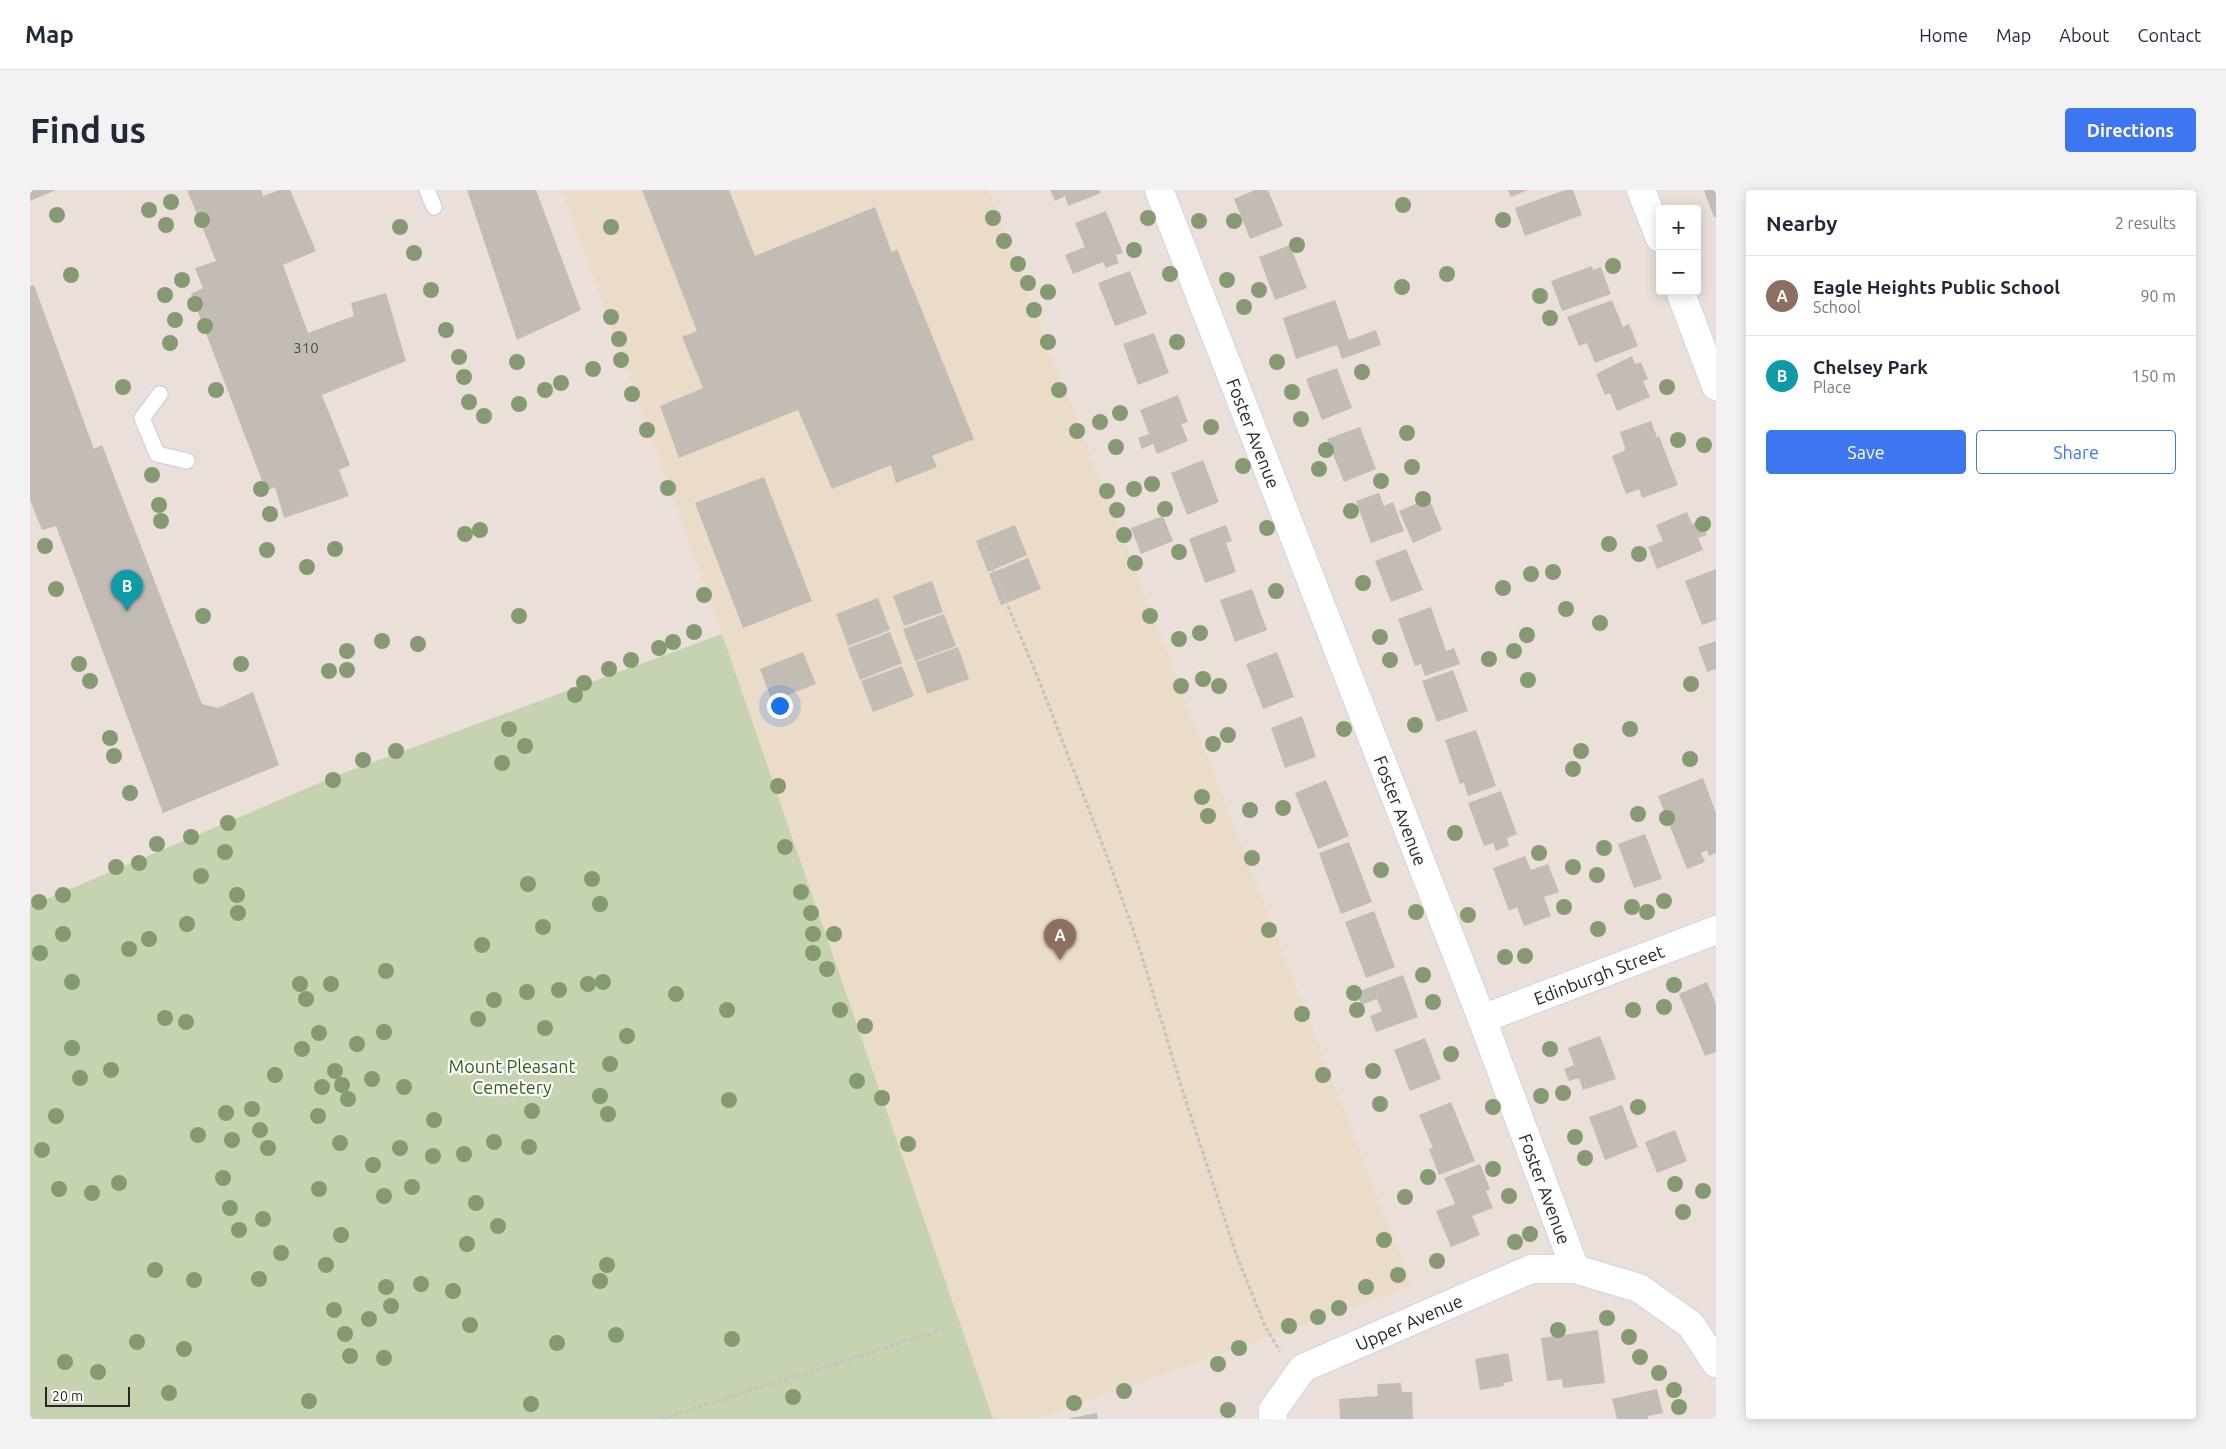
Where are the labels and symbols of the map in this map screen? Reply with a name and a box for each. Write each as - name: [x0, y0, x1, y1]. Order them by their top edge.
- house number: 310: [293, 339, 319, 356]
- street label: Foster Avenue: [1223, 375, 1284, 491]
- pin: B: [111, 570, 143, 611]
- your location: [767, 693, 793, 719]
- street label: Foster Avenue: [1370, 753, 1431, 868]
- pin: A: [1044, 919, 1076, 960]
- street label: Edinburgh Street: [1531, 941, 1667, 1008]
- park label: Mount Pleasant Cemetery: [448, 1056, 576, 1097]
- street label: Foster Avenue: [1516, 1131, 1575, 1247]
- street label: Upper Avenue: [1352, 1290, 1466, 1354]
- scale bar: [45, 1384, 130, 1407]

